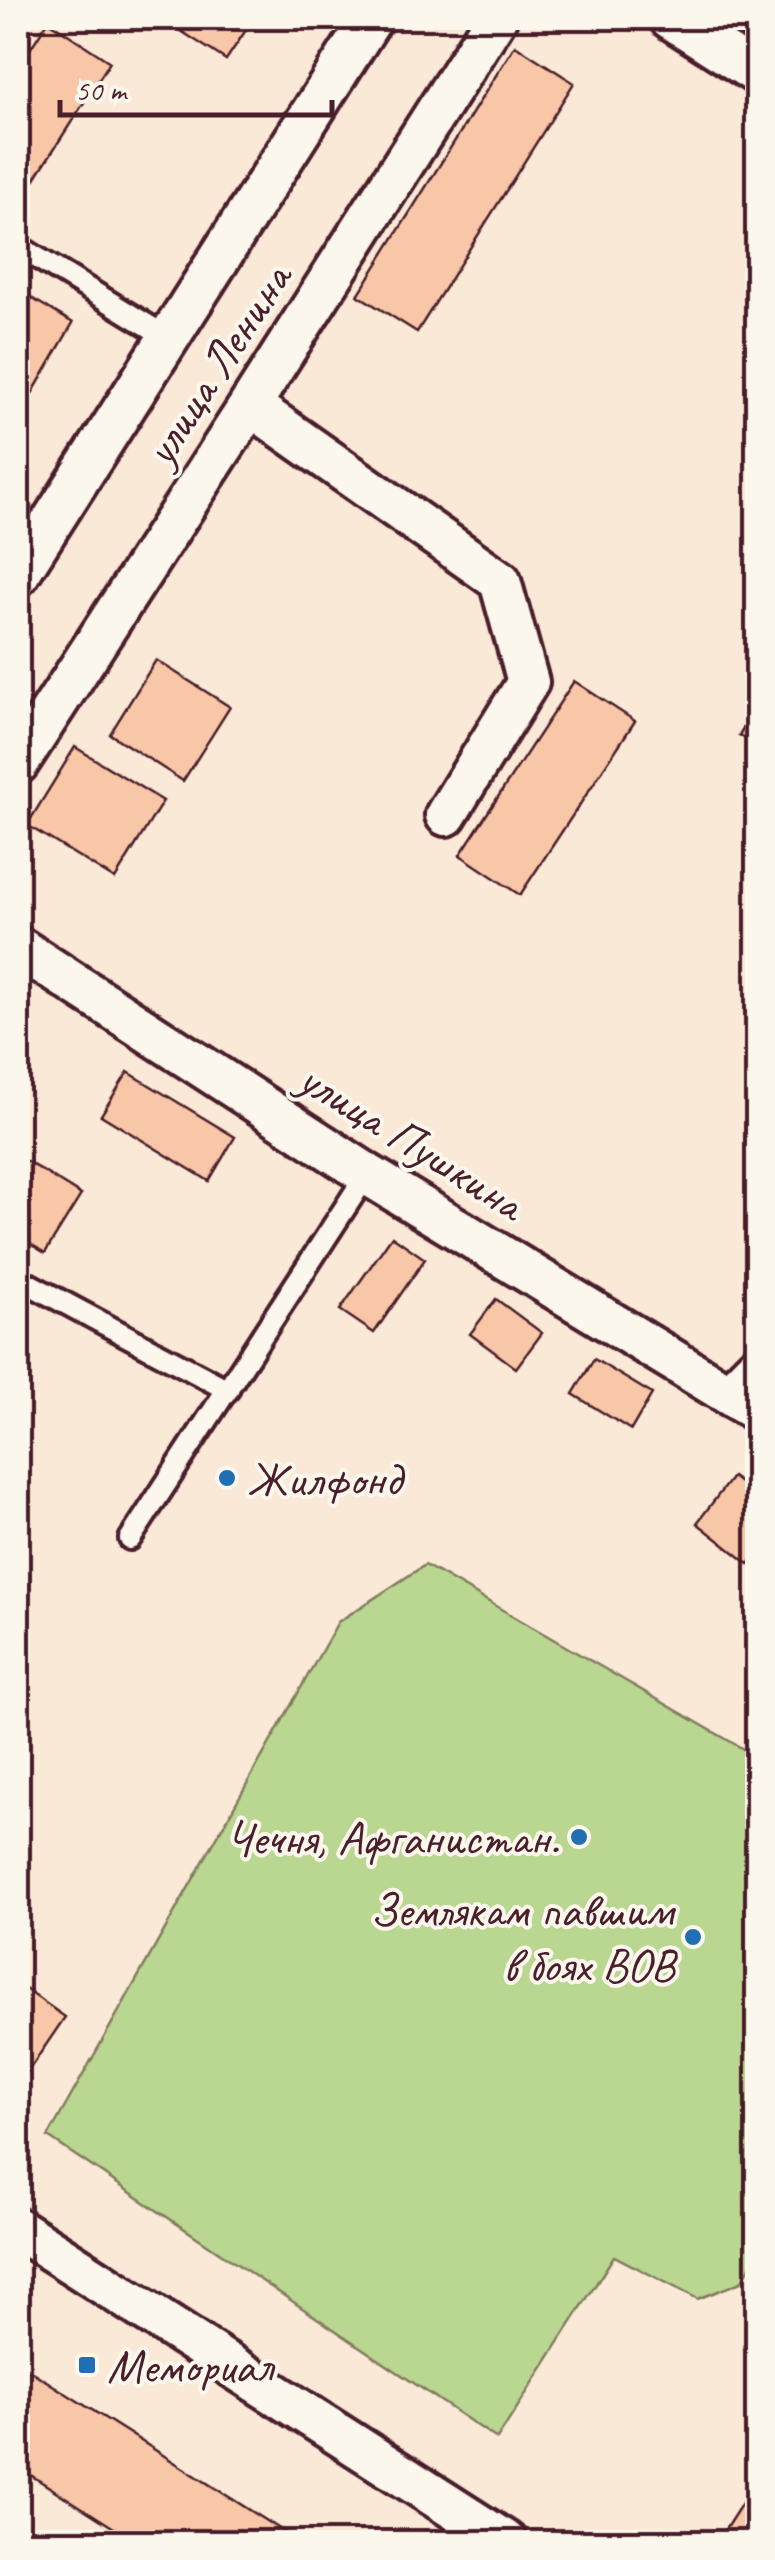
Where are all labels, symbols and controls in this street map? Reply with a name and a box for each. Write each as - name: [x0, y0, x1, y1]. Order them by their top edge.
- scale bar: [60, 55, 332, 117]
- text: 50 m: [75, 71, 128, 109]
- street label: улица Ленина: [128, 249, 306, 479]
- street label: улица Пушкина: [286, 1047, 538, 1236]
- place label: Жилфонд: [247, 1449, 405, 1509]
- marker: Жилфонд: [216, 1467, 238, 1489]
- place label: Чечня, Афганистан.: [226, 1808, 559, 1868]
- marker: Чечня, Афганистан.: [568, 1826, 590, 1848]
- place label: Землякам павшим в боях ВОВ: [370, 1880, 678, 1995]
- marker: Землякам павшим в боях ВОВ: [682, 1926, 704, 1948]
- place label: Мемориал: [107, 2336, 276, 2396]
- marker: Мемориал: [76, 2354, 98, 2376]

